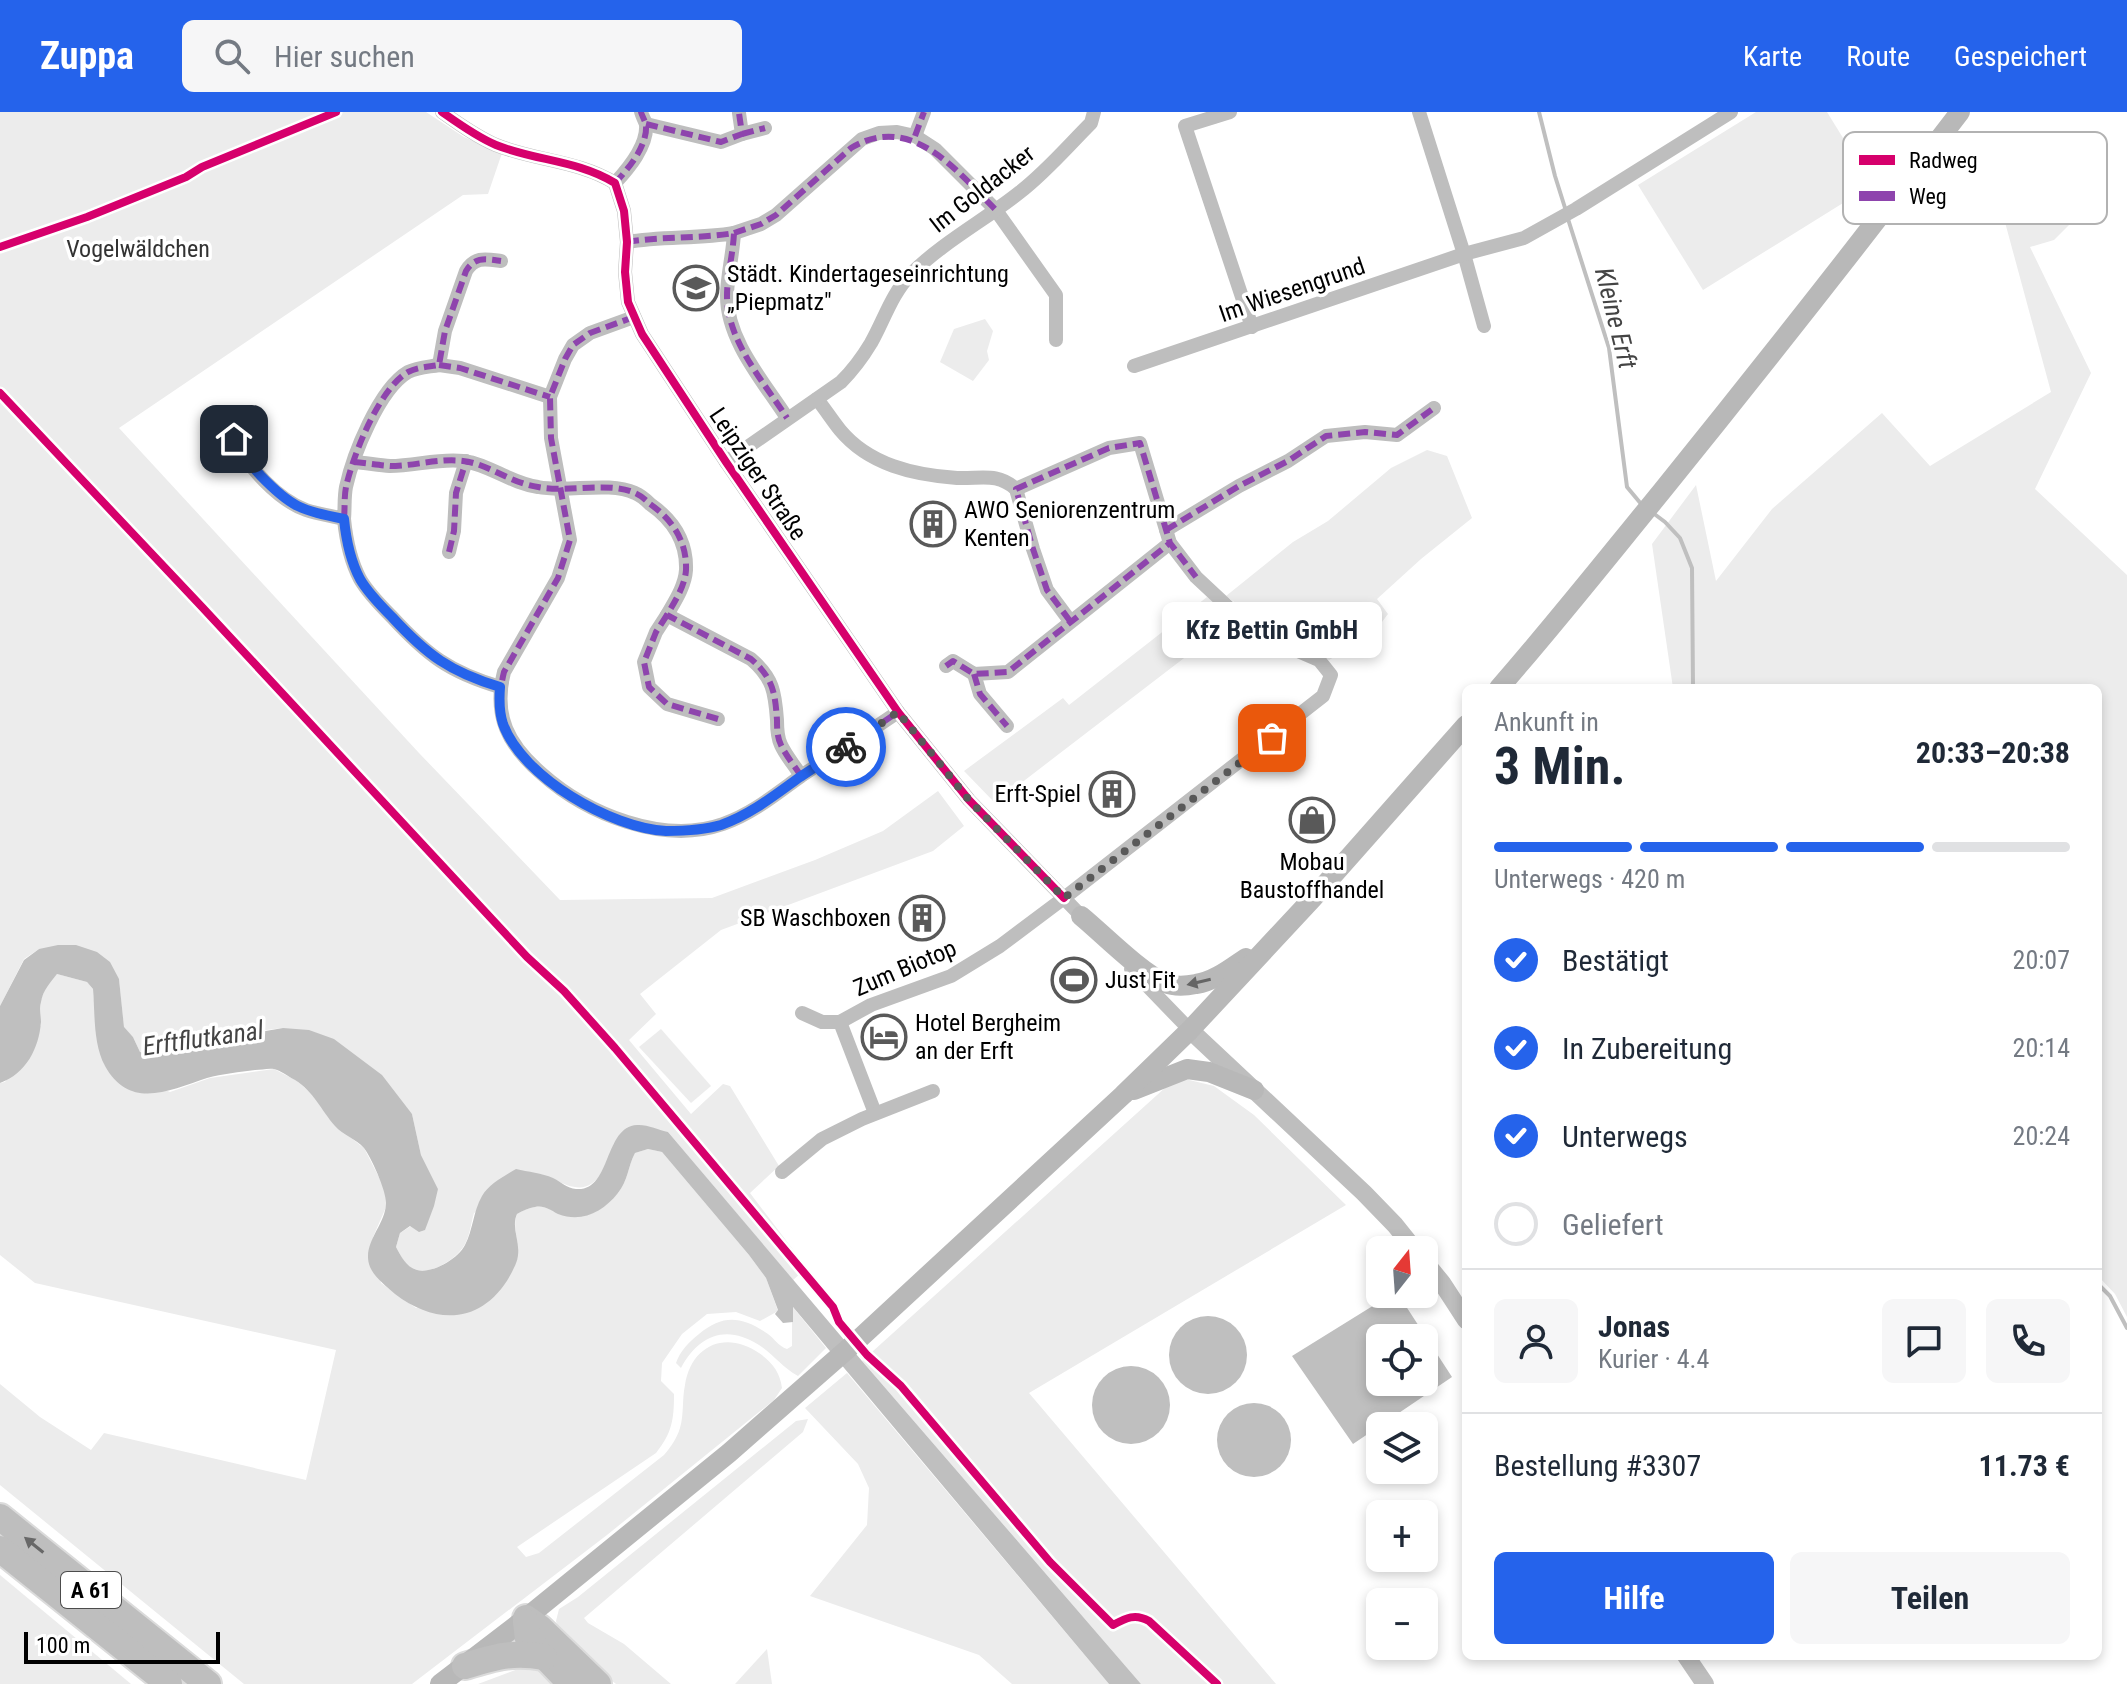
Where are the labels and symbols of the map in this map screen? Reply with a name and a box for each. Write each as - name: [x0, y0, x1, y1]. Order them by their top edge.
- legend: [1843, 132, 2107, 224]
- street label: Im Goldacker: [924, 140, 1040, 238]
- text: Radweg: [1909, 148, 1978, 173]
- text: Weg: [1909, 184, 1947, 209]
- park label: Vogelwäldchen: [66, 235, 210, 263]
- street label: Im Wiesengrund: [1215, 252, 1369, 328]
- place label: Städt. Kindertageseinrichtung „Piepmatz": [727, 260, 1009, 316]
- school or university icon: Städt. Kindertageseinrichtung „Piepmatz": [672, 264, 720, 312]
- water label: Kleine Erft: [1589, 264, 1643, 372]
- street label: Leipziger Straße: [703, 403, 813, 545]
- pin: [200, 405, 268, 473]
- place label: AWO Seniorenzentrum Kenten: [964, 496, 1175, 552]
- building icon: AWO Seniorenzentrum Kenten: [909, 500, 957, 548]
- callout: Kfz Bettin GmbH: [1162, 602, 1382, 658]
- pin: [1238, 704, 1306, 772]
- courier: [806, 707, 886, 787]
- building icon: Erft-Spiel: [1088, 770, 1136, 818]
- place label: Erft-Spiel: [994, 780, 1081, 808]
- shop icon: Mobau Baustoffhandel: [1288, 796, 1336, 844]
- place label: Mobau Baustoffhandel: [1240, 848, 1384, 904]
- building icon: SB Waschboxen: [898, 894, 946, 942]
- place label: SB Waschboxen: [740, 904, 891, 932]
- street label: Zum Biotop: [849, 934, 961, 1002]
- sports icon: Just Fit: [1050, 956, 1098, 1004]
- place label: Just Fit: [1105, 966, 1176, 994]
- one-way arrow: [1186, 976, 1211, 989]
- place label: Hotel Bergheim an der Erft: [915, 1009, 1061, 1065]
- hotel icon: Hotel Bergheim an der Erft: [860, 1013, 908, 1061]
- water label: Erftflutkanal: [141, 1015, 267, 1061]
- north arrow: [1366, 1236, 1438, 1308]
- one-way arrow: [24, 1537, 44, 1554]
- road number: A 61: [61, 1572, 121, 1608]
- scale bar: [24, 1628, 220, 1664]

